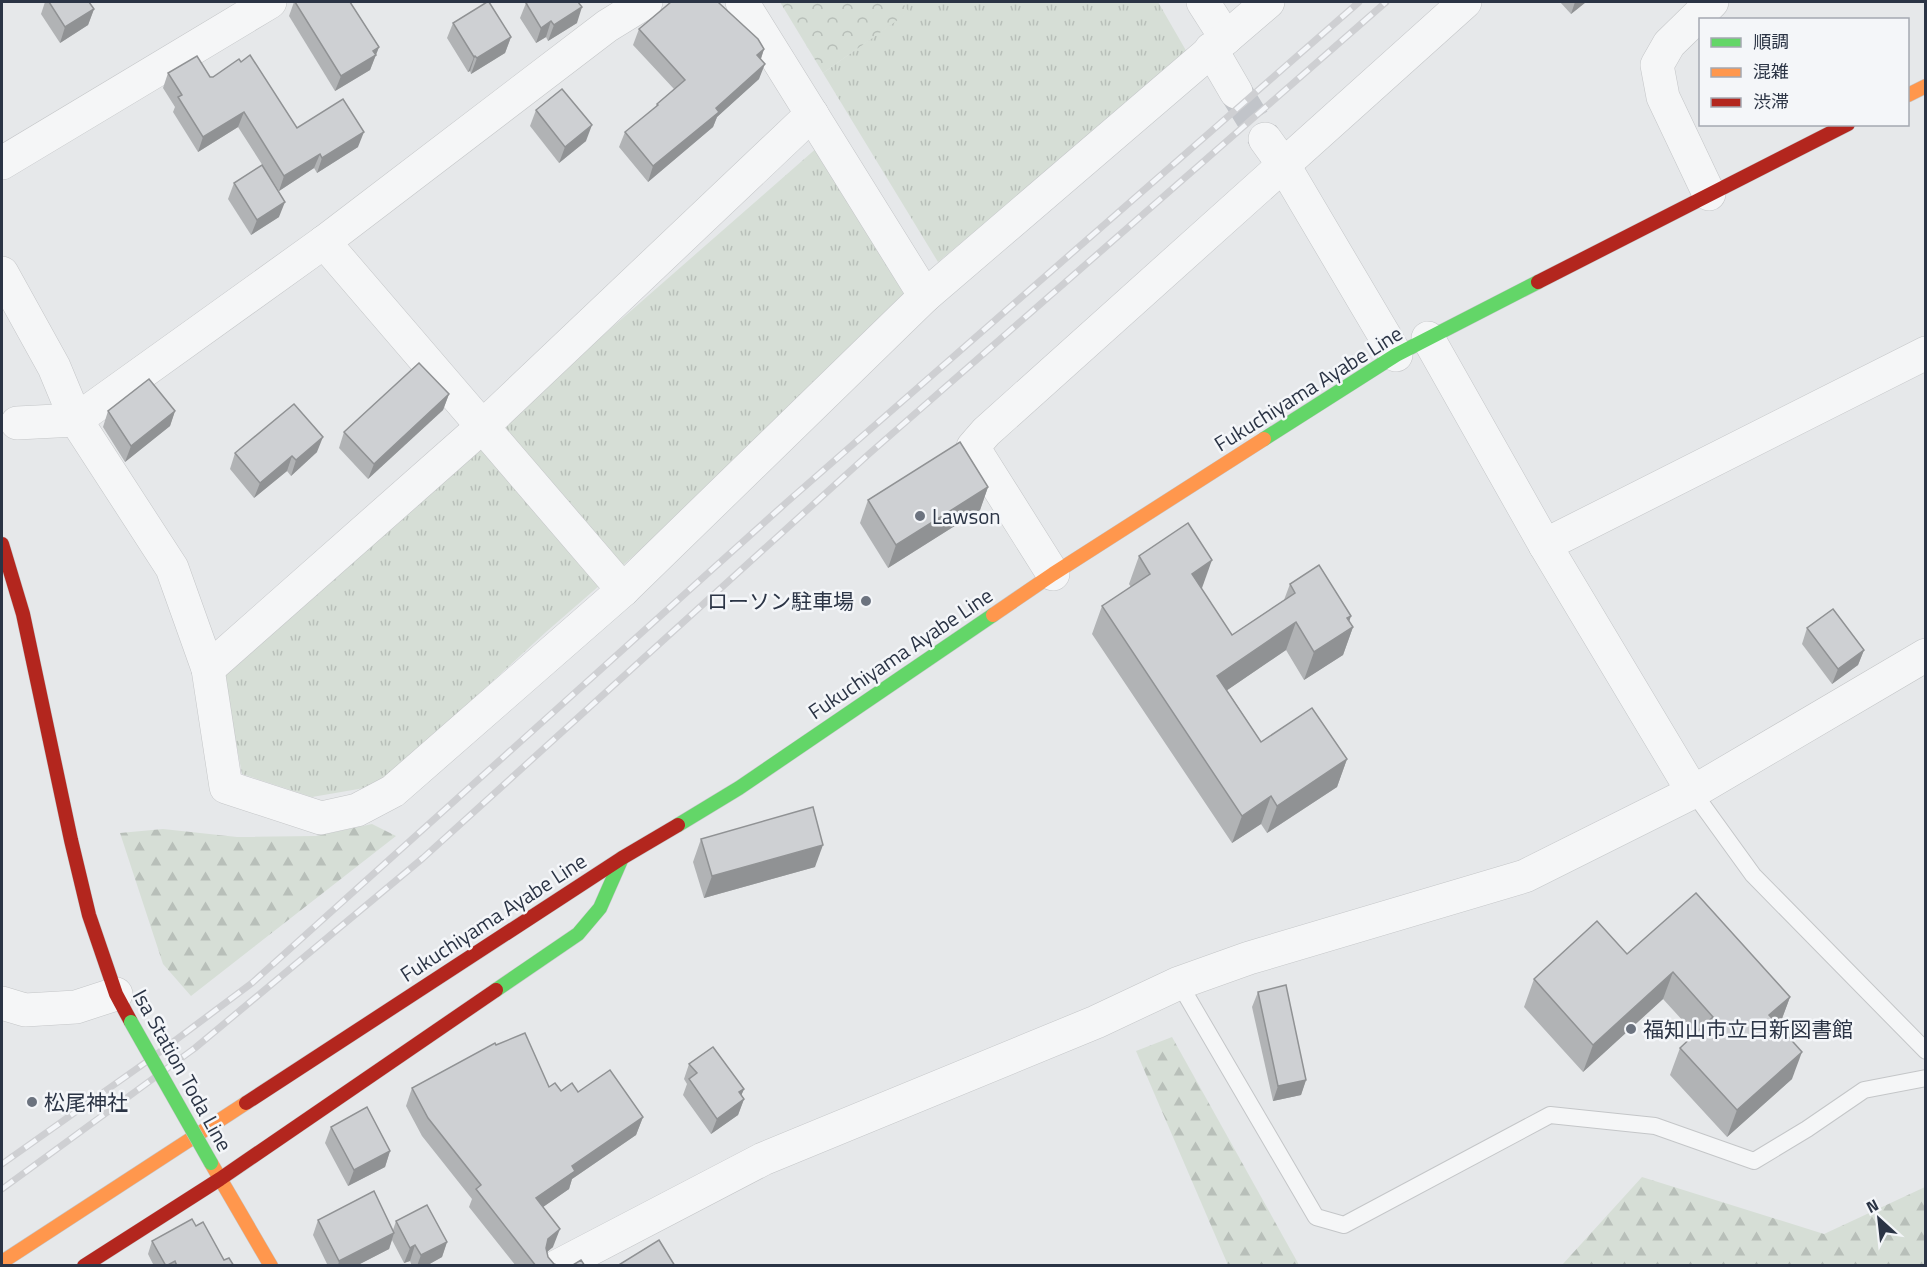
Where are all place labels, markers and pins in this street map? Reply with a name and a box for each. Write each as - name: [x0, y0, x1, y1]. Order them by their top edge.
- place label: Lawson: [932, 500, 1001, 532]
- marker: Lawson: [913, 509, 927, 523]
- place label: ローソン駐車場: [707, 585, 854, 617]
- marker: ローソン駐車場: [859, 594, 873, 608]
- place label: 福知山市立日新図書館: [1643, 1013, 1853, 1045]
- marker: 福知山市立日新図書館: [1624, 1022, 1638, 1036]
- place label: 松尾神社: [44, 1086, 128, 1118]
- marker: 松尾神社: [25, 1095, 39, 1109]

